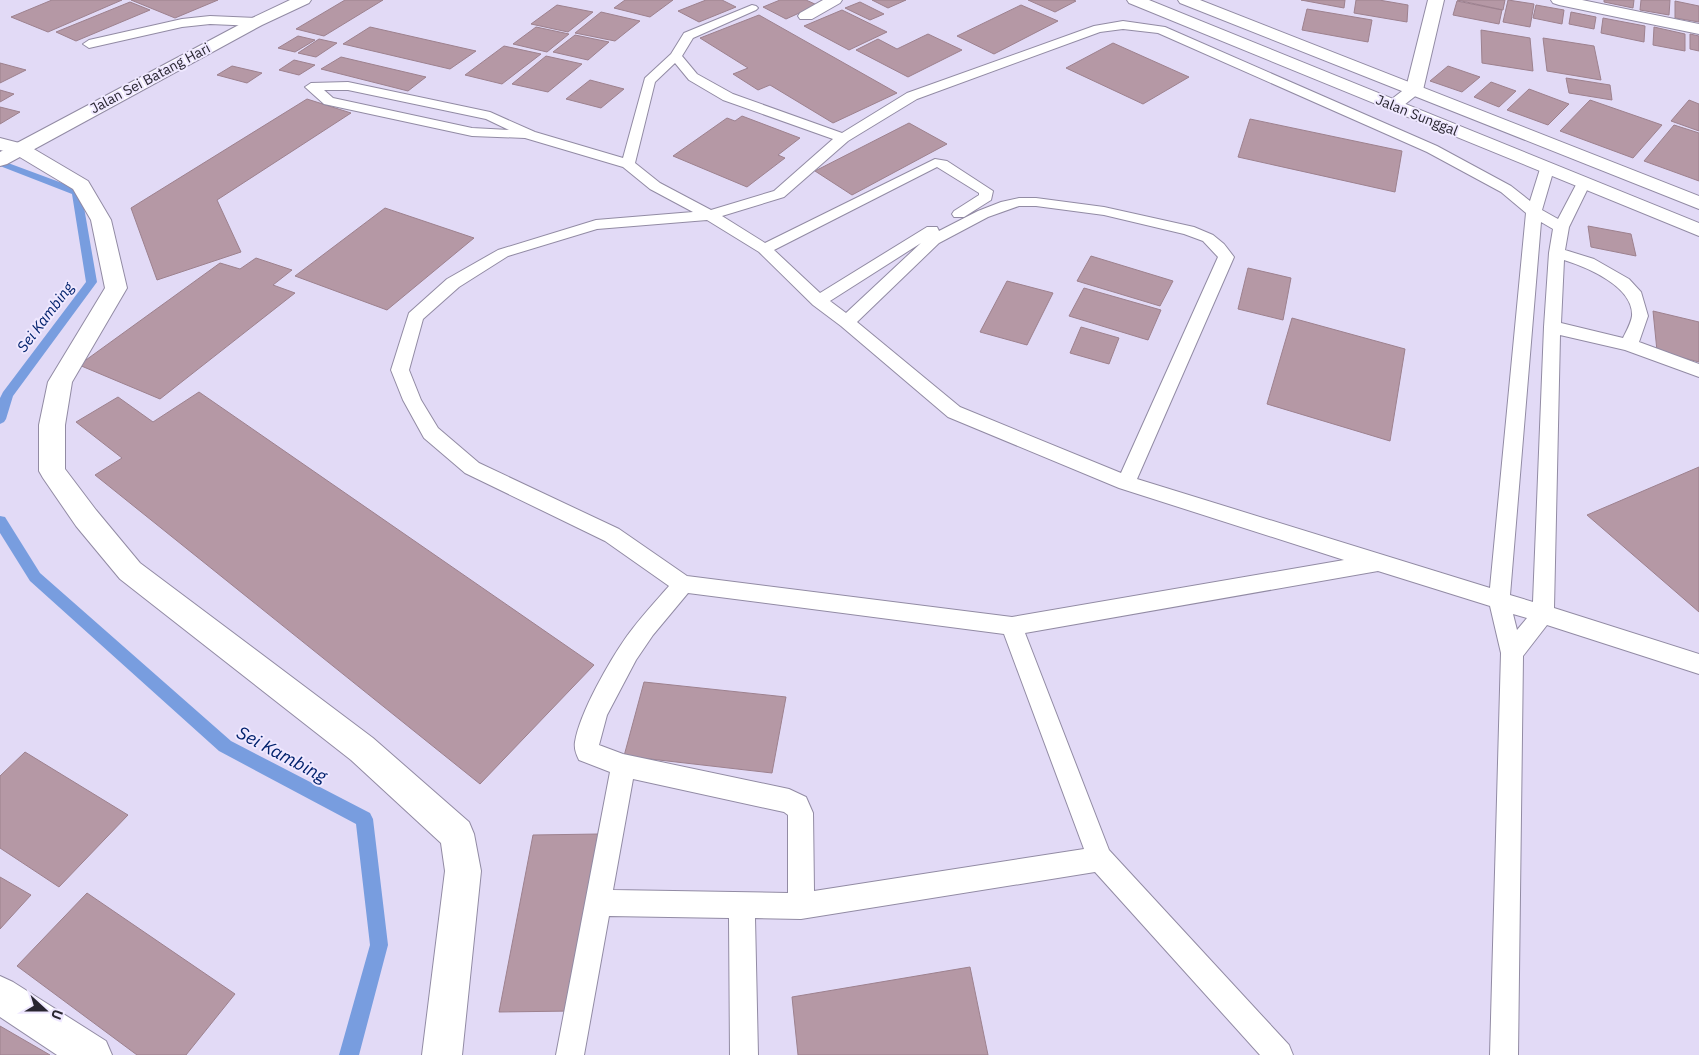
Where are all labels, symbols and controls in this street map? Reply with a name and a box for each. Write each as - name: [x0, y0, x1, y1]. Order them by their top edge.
- street label: Jalan Sei Batang Hari: [87, 39, 213, 117]
- street label: Jalan Sunggal: [1373, 90, 1461, 140]
- water label: Sei Kambing: [13, 277, 78, 356]
- water label: Sei Kambing: [233, 721, 332, 788]
- north arrow: [20, 985, 70, 1035]
- text: U: [47, 1007, 67, 1022]

